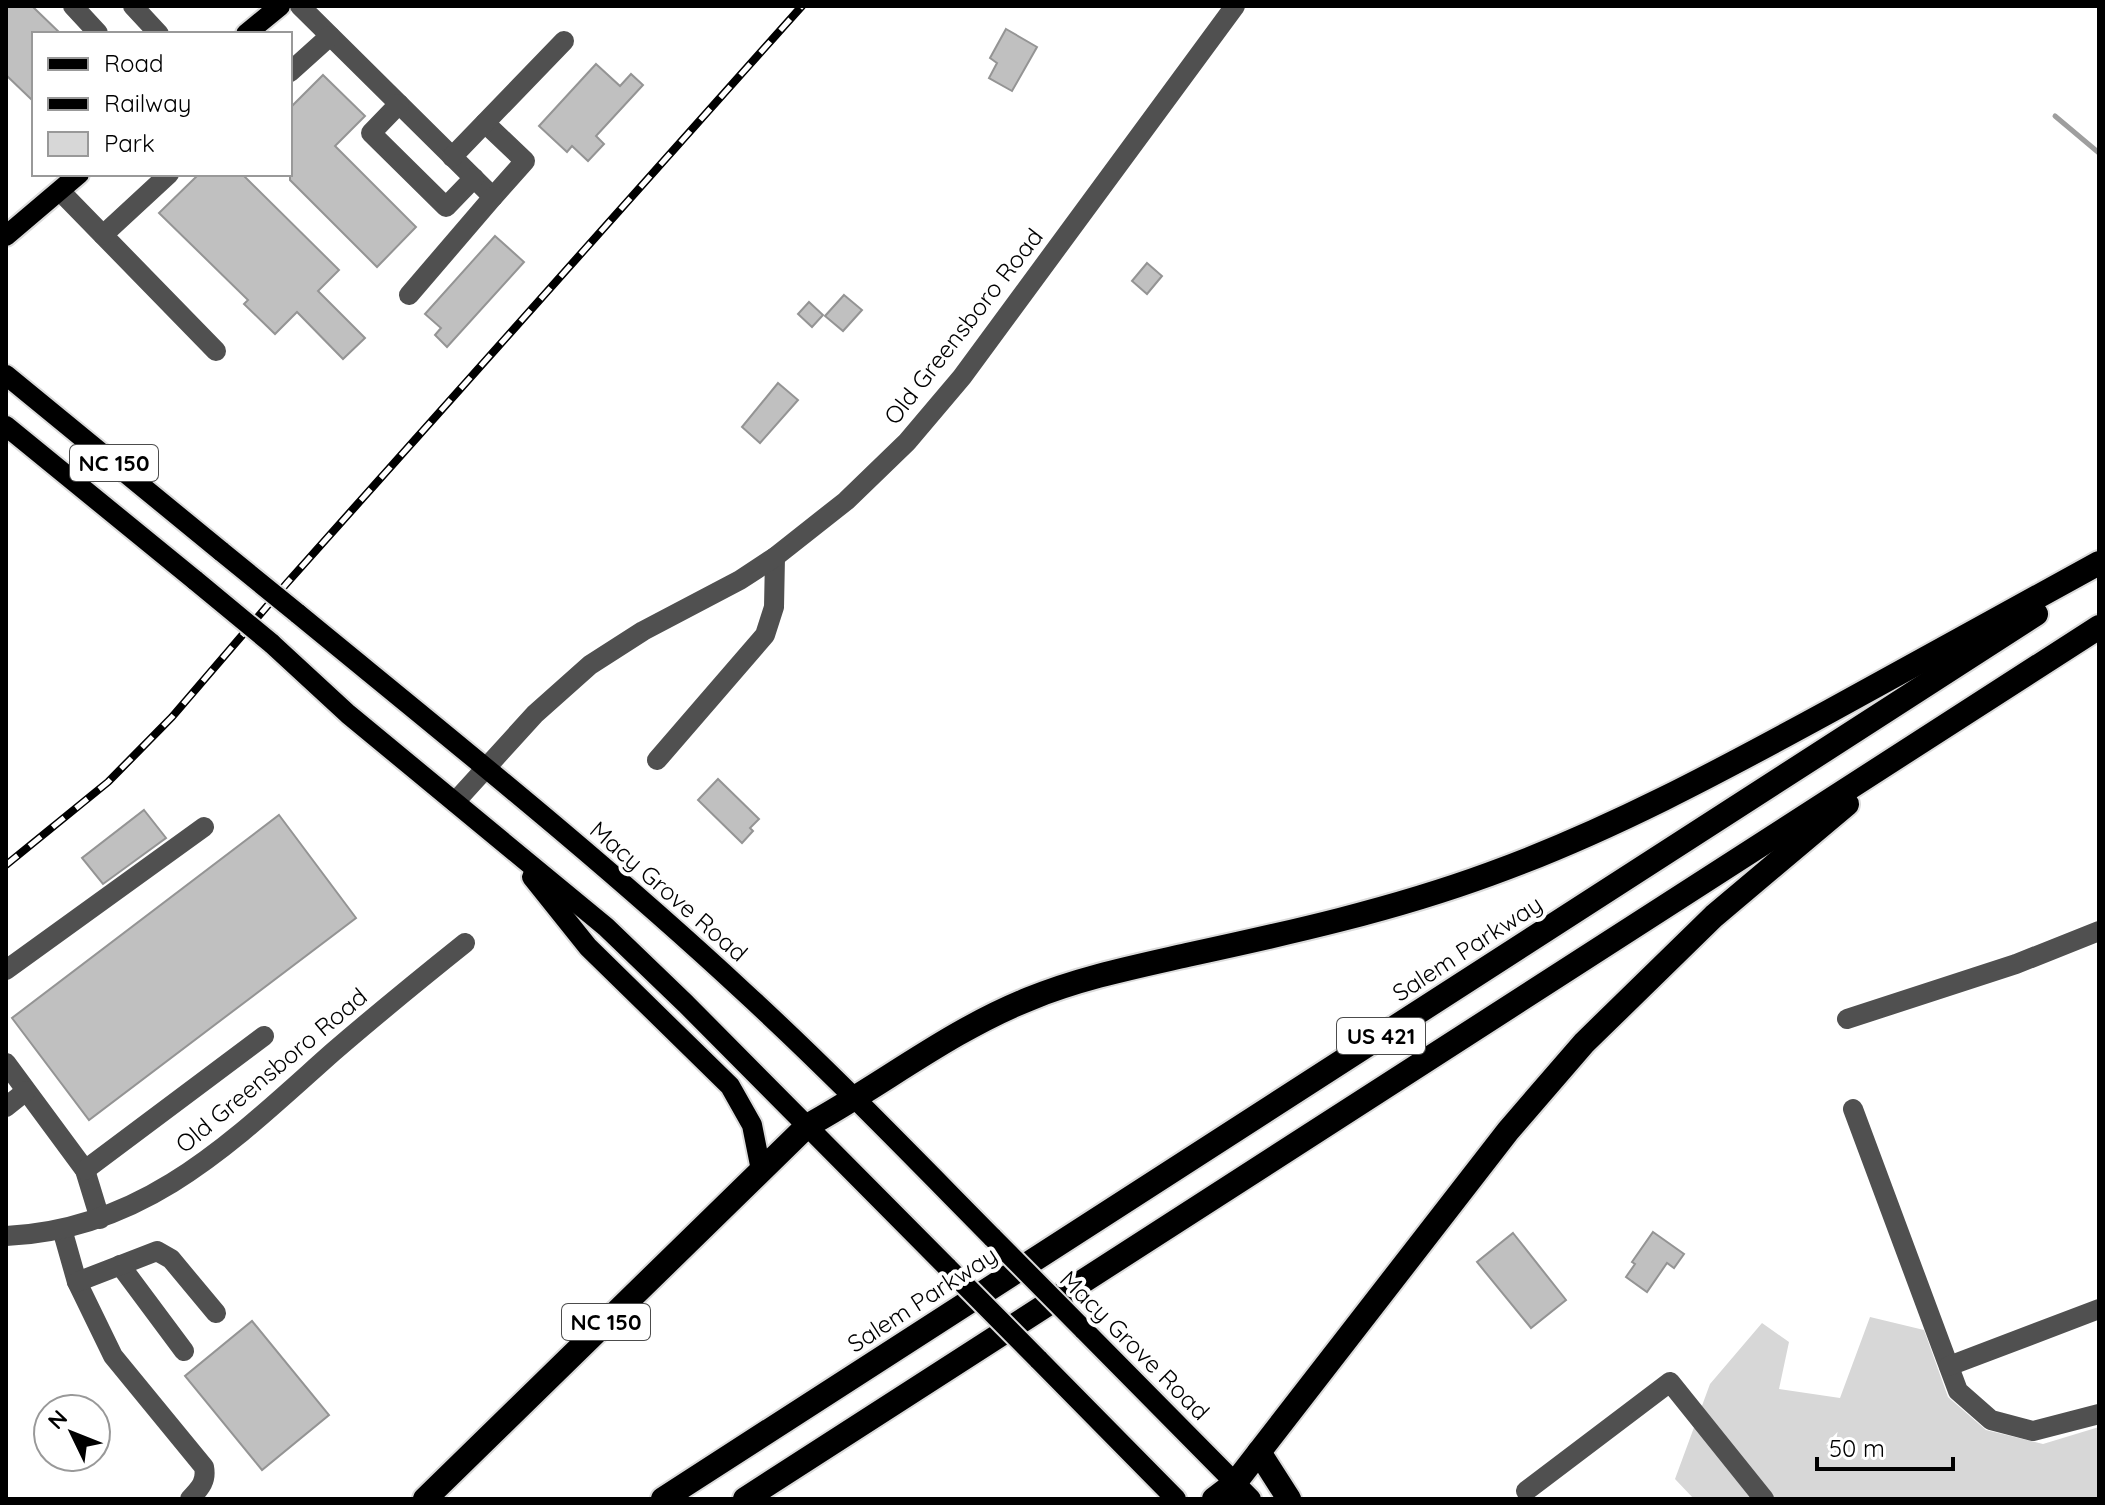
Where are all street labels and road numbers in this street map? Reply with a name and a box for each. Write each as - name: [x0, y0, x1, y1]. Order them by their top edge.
- street label: Old Greensboro Road: [877, 222, 1049, 430]
- road number: NC 150: [70, 445, 158, 481]
- street label: Macy Grove Road: [584, 814, 754, 968]
- street label: Salem Parkway: [1387, 888, 1547, 1008]
- street label: Old Greensboro Road: [169, 981, 373, 1159]
- road number: US 421: [1337, 1018, 1425, 1054]
- street label: Salem Parkway: [842, 1239, 1002, 1359]
- street label: Macy Grove Road: [1054, 1264, 1216, 1426]
- road number: NC 150: [562, 1304, 650, 1340]

